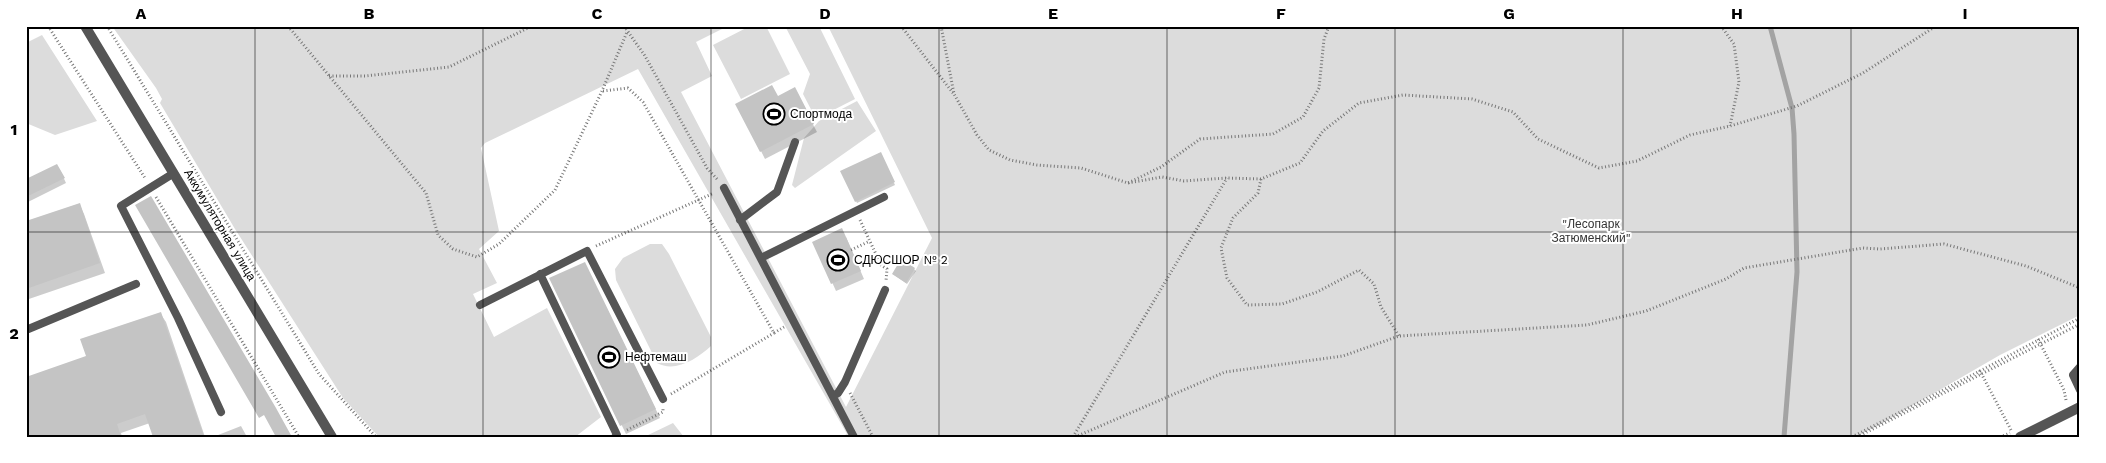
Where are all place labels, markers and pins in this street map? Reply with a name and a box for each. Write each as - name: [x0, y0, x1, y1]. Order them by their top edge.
- sports icon: Спортмода: [762, 102, 786, 126]
- place label: Спортмода: [790, 107, 852, 121]
- sports icon: СДЮСШОР № 2: [826, 248, 850, 272]
- place label: СДЮСШОР № 2: [854, 253, 948, 267]
- sports icon: Нефтемаш: [597, 345, 621, 369]
- place label: Нефтемаш: [625, 350, 687, 364]

